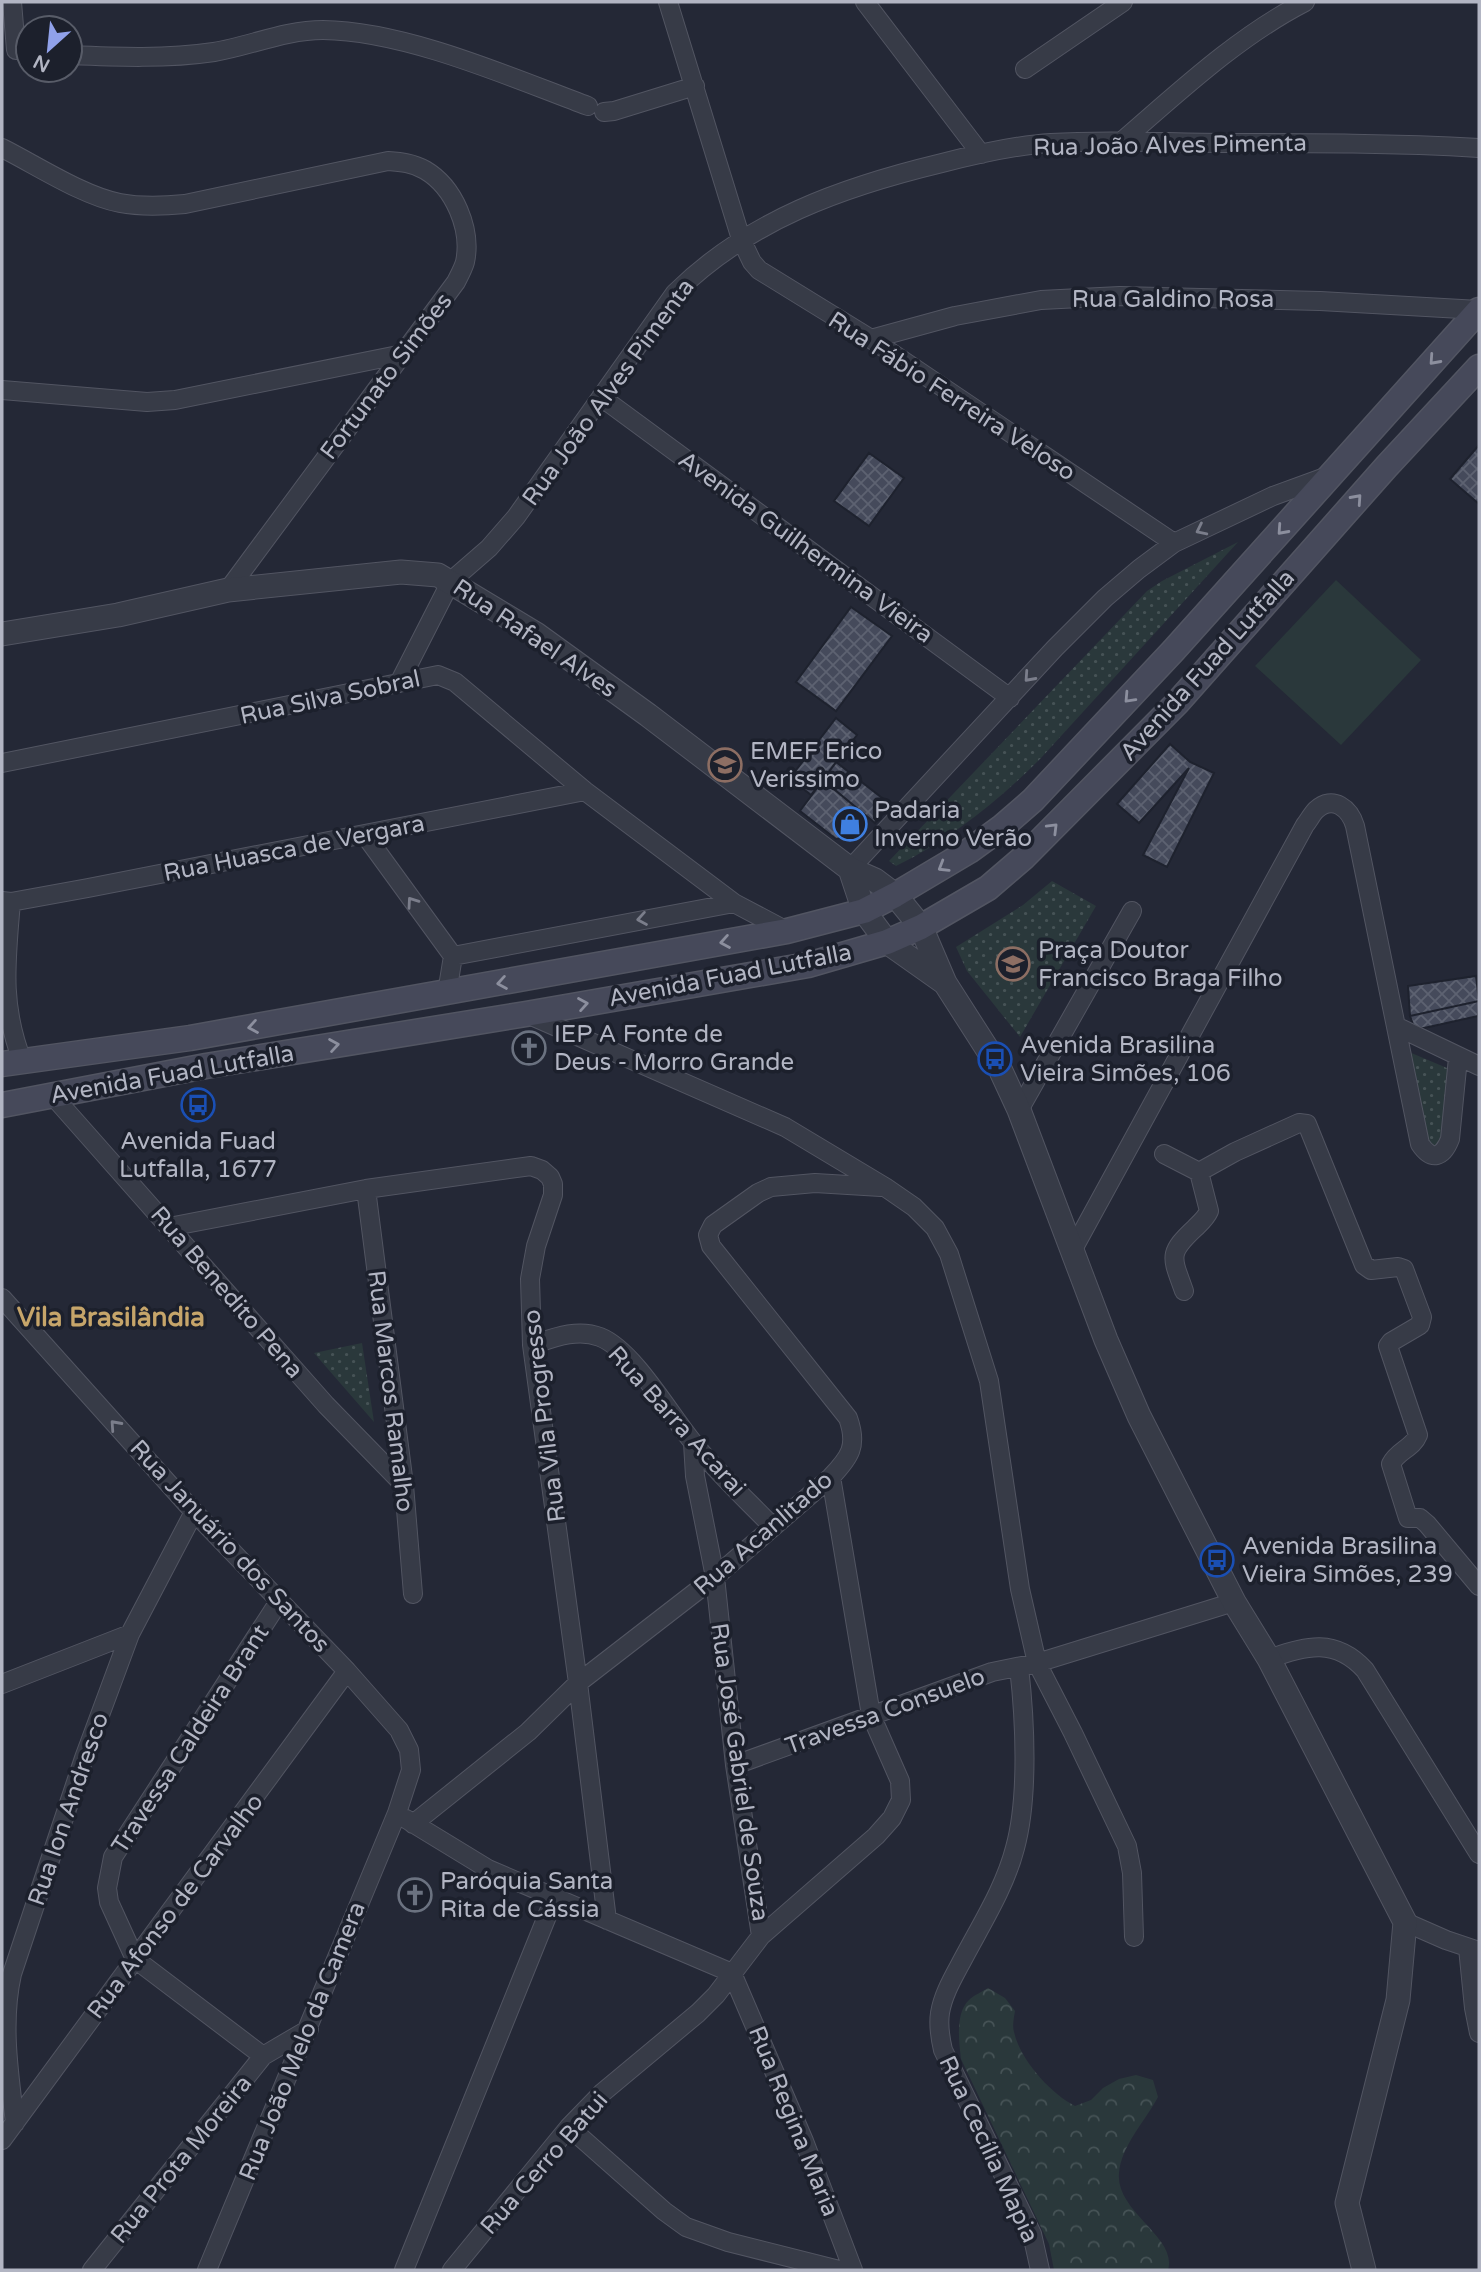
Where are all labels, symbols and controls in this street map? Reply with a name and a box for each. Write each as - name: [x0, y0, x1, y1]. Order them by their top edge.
- north arrow: [14, 14, 84, 84]
- text: N: [30, 50, 54, 77]
- street label: Rua João Alves Pimenta: [1033, 129, 1307, 162]
- street label: Rua João Alves Pimenta: [516, 273, 701, 512]
- street label: Rua Galdino Rosa: [1072, 285, 1274, 314]
- street label: Fortunato Simões: [314, 287, 458, 465]
- street label: Rua Fábio Ferreira Veloso: [823, 306, 1081, 487]
- one-way arrow: [1430, 352, 1442, 365]
- street label: Avenida Guilhermina Vieira: [673, 445, 939, 650]
- one-way arrow: [1349, 494, 1362, 507]
- one-way arrow: [1196, 522, 1208, 536]
- one-way arrow: [1278, 522, 1290, 535]
- street label: Avenida Fuad Lutfalla: [1114, 564, 1301, 767]
- street label: Rua Rafael Alves: [447, 573, 622, 704]
- street label: Rua Silva Sobral: [237, 664, 423, 731]
- one-way arrow: [1025, 669, 1037, 682]
- one-way arrow: [1124, 690, 1137, 703]
- place label: EMEF Erico Verissimo: [750, 737, 882, 794]
- school or university icon: EMEF Erico Verissimo: [706, 746, 744, 784]
- place label: Padaria Inverno Verão: [874, 796, 1032, 853]
- shop icon: Padaria Inverno Verão: [831, 805, 869, 843]
- street label: Rua Huasca de Vergara: [161, 809, 427, 888]
- one-way arrow: [1045, 823, 1058, 836]
- one-way arrow: [938, 858, 951, 871]
- one-way arrow: [408, 897, 420, 910]
- one-way arrow: [637, 911, 648, 926]
- one-way arrow: [719, 934, 731, 949]
- place label: Praça Doutor Francisco Braga Filho: [1038, 936, 1283, 993]
- street label: Avenida Fuad Lutfalla: [606, 938, 854, 1013]
- school or university icon: Praça Doutor Francisco Braga Filho: [994, 945, 1032, 983]
- one-way arrow: [496, 975, 507, 990]
- one-way arrow: [577, 997, 589, 1012]
- one-way arrow: [248, 1019, 259, 1034]
- place label: IEP A Fonte de Deus - Morro Grande: [554, 1020, 794, 1077]
- church icon: IEP A Fonte de Deus - Morro Grande: [510, 1029, 548, 1067]
- place label: Avenida Brasilina Vieira Simões, 106: [1020, 1031, 1231, 1088]
- one-way arrow: [328, 1038, 340, 1053]
- street label: Avenida Fuad Lutfalla: [48, 1039, 296, 1110]
- bus stop icon: Avenida Brasilina Vieira Simões, 106: [976, 1040, 1014, 1078]
- bus stop icon: Avenida Fuad Lutfalla, 1677: [179, 1086, 217, 1124]
- place label: Avenida Fuad Lutfalla, 1677: [119, 1127, 277, 1184]
- street label: Rua Benedito Pena: [144, 1200, 309, 1384]
- street label: Rua Marcos Ramalho: [361, 1269, 420, 1514]
- district label: Vila Brasilândia: [17, 1302, 205, 1333]
- street label: Rua Vila Progresso: [517, 1308, 572, 1524]
- street label: Rua Barra Acarai: [602, 1340, 752, 1502]
- one-way arrow: [111, 1420, 124, 1433]
- street label: Rua Januário dos Santos: [124, 1434, 336, 1659]
- street label: Rua Acanlitado: [688, 1465, 839, 1601]
- place label: Avenida Brasilina Vieira Simões, 239: [1242, 1532, 1453, 1589]
- bus stop icon: Avenida Brasilina Vieira Simões, 239: [1198, 1541, 1236, 1579]
- street label: Travessa Caldeira Brant: [106, 1619, 275, 1859]
- street label: Rua José Gabriel de Souza: [704, 1621, 775, 1923]
- street label: Travessa Consuelo: [781, 1662, 989, 1761]
- street label: Rua Ion Andresco: [22, 1709, 115, 1909]
- street label: Rua Afonso de Carvalho: [81, 1788, 270, 2025]
- place label: Paróquia Santa Rita de Cássia: [440, 1867, 613, 1924]
- church icon: Paróquia Santa Rita de Cássia: [396, 1876, 434, 1914]
- street label: Rua João Melo da Camera: [233, 1898, 372, 2185]
- street label: Rua Regina Maria: [742, 2022, 845, 2221]
- street label: Rua Cecília Mapia: [932, 2051, 1045, 2247]
- street label: Rua Prota Moreira: [105, 2069, 258, 2249]
- street label: Rua Cerro Batui: [474, 2086, 614, 2241]

